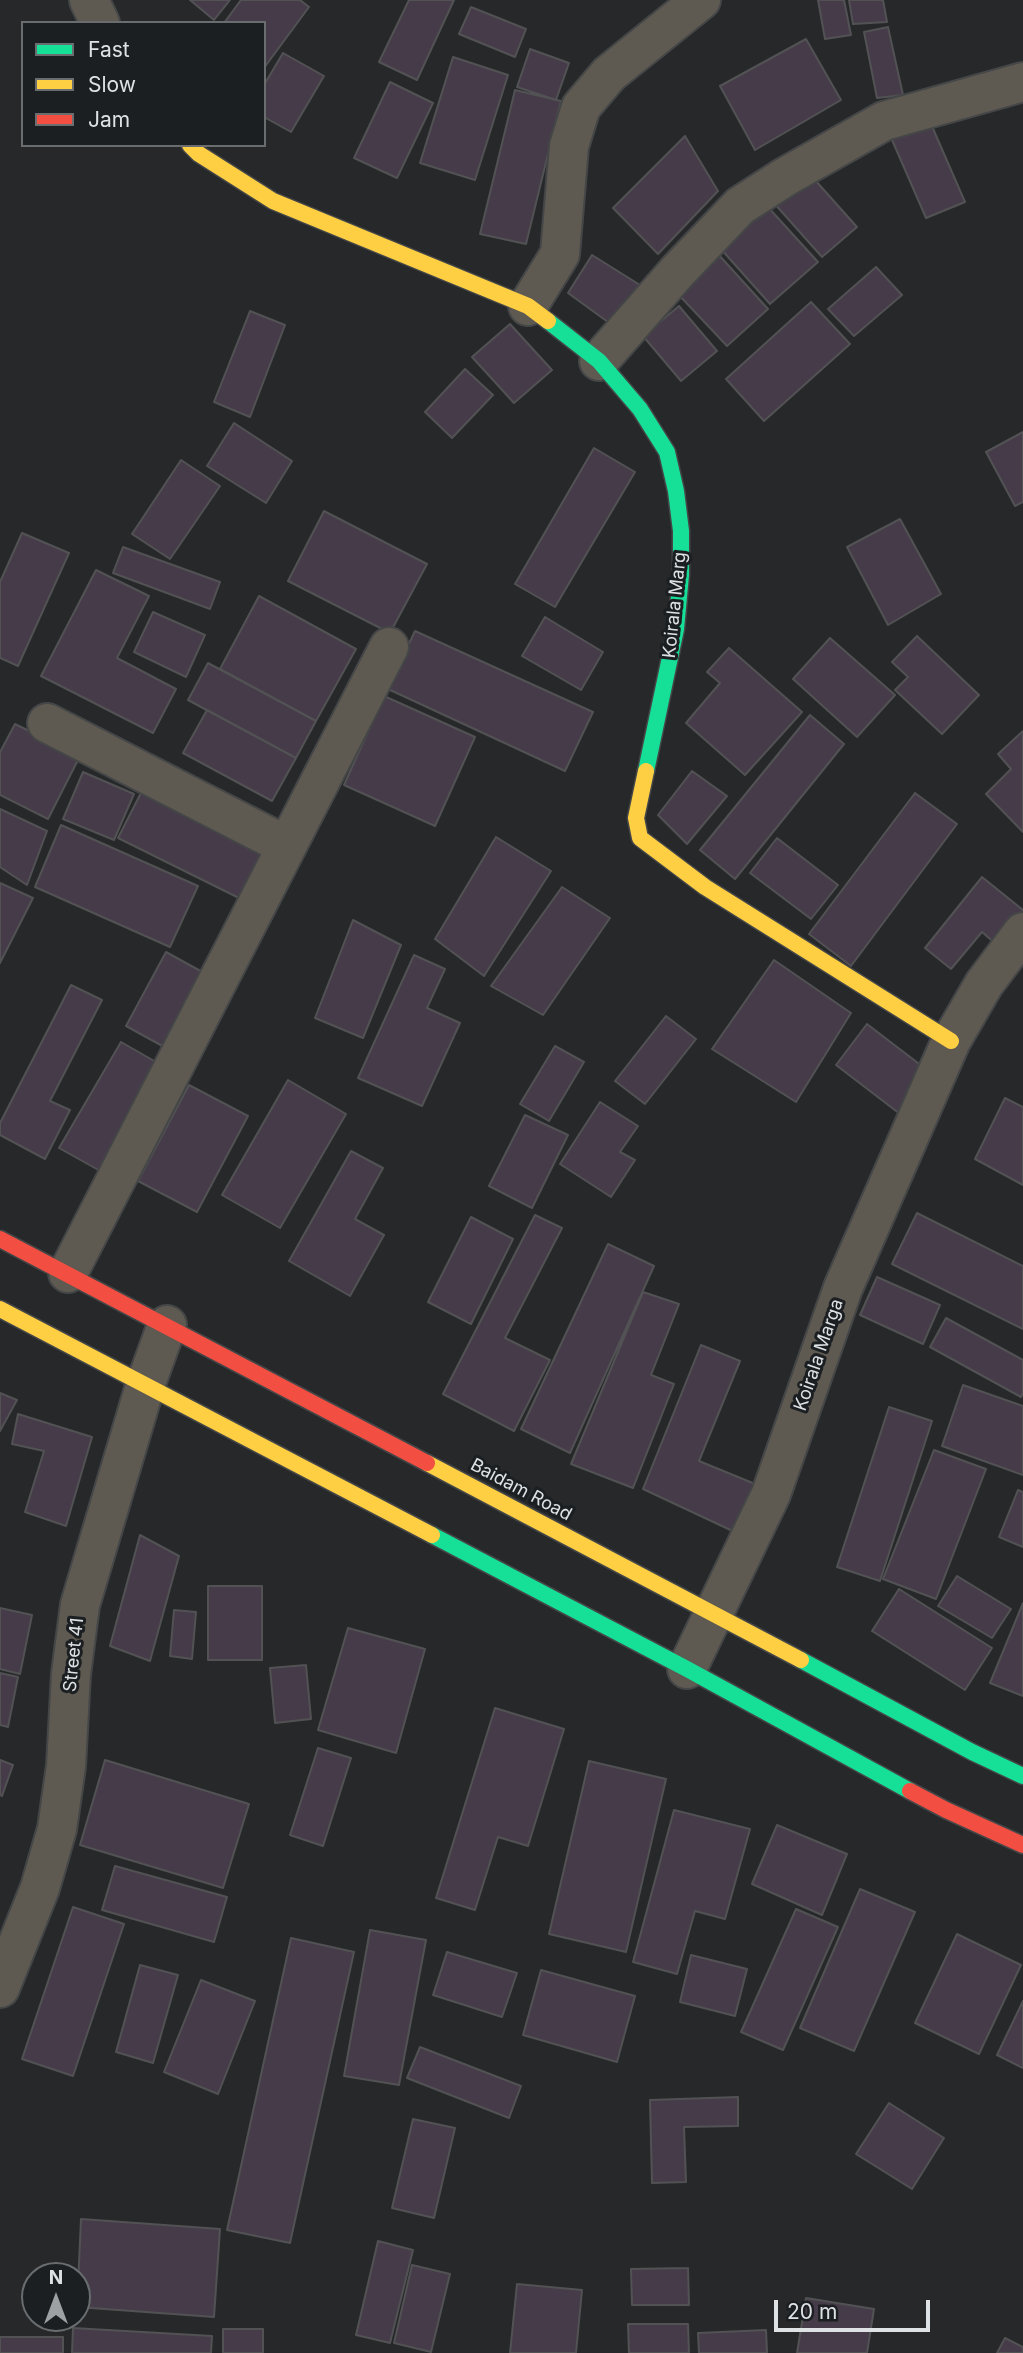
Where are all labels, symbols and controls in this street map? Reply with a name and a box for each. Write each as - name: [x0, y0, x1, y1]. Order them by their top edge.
- legend: [21, 21, 266, 147]
- text: Fast: [88, 37, 130, 62]
- text: Slow: [88, 72, 136, 97]
- text: Jam: [88, 107, 130, 132]
- street label: Koirala Marg: [659, 551, 691, 659]
- street label: Koirala Marga: [790, 1296, 848, 1414]
- street label: Baidam Road: [467, 1454, 575, 1526]
- street label: Street 41: [59, 1617, 89, 1693]
- north arrow: [21, 2262, 91, 2332]
- text: N: [49, 2266, 63, 2289]
- scale bar: [778, 2286, 934, 2330]
- text: 20 m: [787, 2299, 837, 2324]

